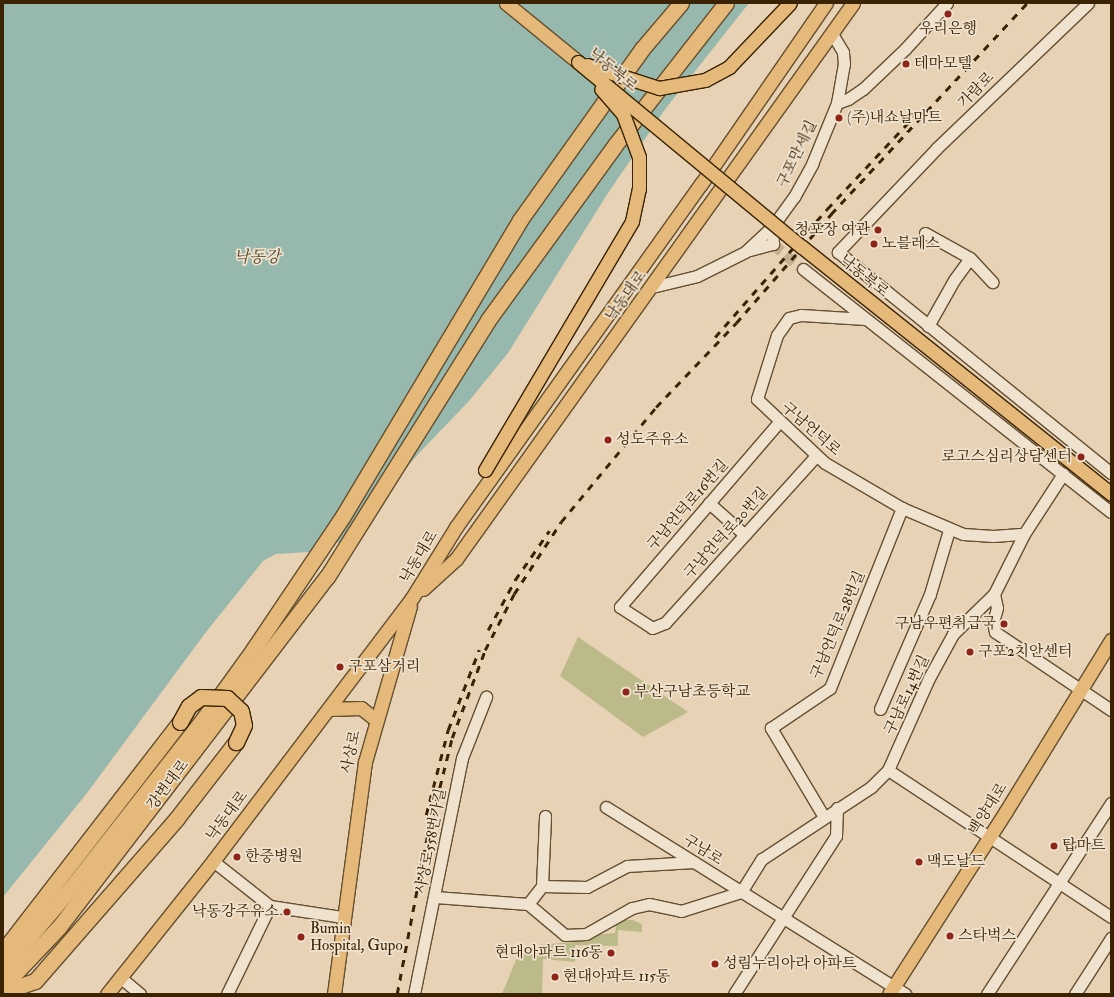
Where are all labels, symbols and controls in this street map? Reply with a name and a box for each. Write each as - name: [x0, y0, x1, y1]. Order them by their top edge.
- marker: 우리은행: [943, 9, 953, 19]
- place label: 우리은행: [919, 20, 977, 38]
- street label: 낙동북로: [585, 44, 641, 96]
- place label: 테마모텔: [914, 55, 972, 73]
- marker: 테마모텔: [901, 59, 911, 69]
- street label: 가람로: [954, 68, 998, 112]
- place label: (주)내쇼날마트: [847, 109, 942, 127]
- marker: (주)내쇼날마트: [834, 113, 844, 123]
- street label: 구포만세길: [773, 117, 821, 191]
- place label: 청포장 여관: [794, 221, 870, 239]
- marker: 청포장 여관: [873, 225, 883, 235]
- place label: 노블레스: [882, 235, 940, 253]
- marker: 노블레스: [869, 239, 879, 249]
- water label: 낙동강: [234, 247, 280, 267]
- street label: 낙동북로: [836, 251, 892, 301]
- street label: 낙동대로: [602, 267, 650, 325]
- street label: 구남언덕로: [778, 398, 844, 460]
- place label: 성도주유소: [616, 431, 688, 449]
- marker: 성도주유소: [603, 435, 613, 445]
- place label: 로고스심리상담센터: [942, 448, 1072, 466]
- marker: 로고스심리상담센터: [1075, 451, 1087, 463]
- street label: 구남언덕로16번길: [644, 456, 732, 554]
- street label: 구남언덕로20번길: [680, 484, 772, 582]
- street label: 낙동대로: [396, 528, 442, 586]
- street label: 구남언덕로28번길: [807, 568, 869, 682]
- place label: 구남우편취급국: [895, 615, 996, 633]
- marker: 구남우편취급국: [999, 619, 1009, 629]
- place label: 구포2치안센터: [978, 643, 1073, 661]
- marker: 구포2치안센터: [965, 647, 975, 657]
- street label: 구남로14번길: [881, 652, 933, 738]
- place label: 구포삼거리: [348, 658, 420, 676]
- marker: 구포삼거리: [335, 662, 345, 672]
- place label: 부산구남초등학교: [634, 683, 750, 701]
- marker: 부산구남초등학교: [621, 687, 631, 697]
- street label: 사상로: [338, 729, 364, 775]
- street label: 강변대로: [143, 756, 193, 814]
- street label: 백양대로: [965, 780, 1011, 838]
- street label: 낙동대로: [202, 787, 252, 845]
- street label: 사상로558번가길: [412, 787, 450, 895]
- street label: 구남로: [680, 831, 726, 869]
- place label: 탑마트: [1062, 837, 1105, 855]
- marker: 탑마트: [1049, 841, 1059, 851]
- place label: 한중병원: [245, 848, 303, 866]
- marker: 한중병원: [232, 852, 242, 862]
- place label: 맥도날드: [927, 853, 985, 871]
- marker: 맥도날드: [914, 857, 924, 867]
- place label: 낙동강주유소: [192, 903, 279, 921]
- marker: 낙동강주유소: [282, 907, 292, 917]
- place label: Bumin Hospital, Gupo: [310, 919, 403, 954]
- place label: 스타벅스: [958, 927, 1016, 945]
- marker: Bumin Hospital, Gupo: [295, 931, 307, 943]
- marker: 스타벅스: [945, 931, 955, 941]
- place label: 현대아파트 116동: [495, 944, 603, 962]
- marker: 현대아파트 116동: [606, 948, 616, 958]
- place label: 성림누리아라 아파트: [723, 955, 857, 973]
- marker: 성림누리아라 아파트: [710, 959, 720, 969]
- place label: 현대아파트 115동: [563, 968, 670, 986]
- marker: 현대아파트 115동: [550, 972, 560, 982]

